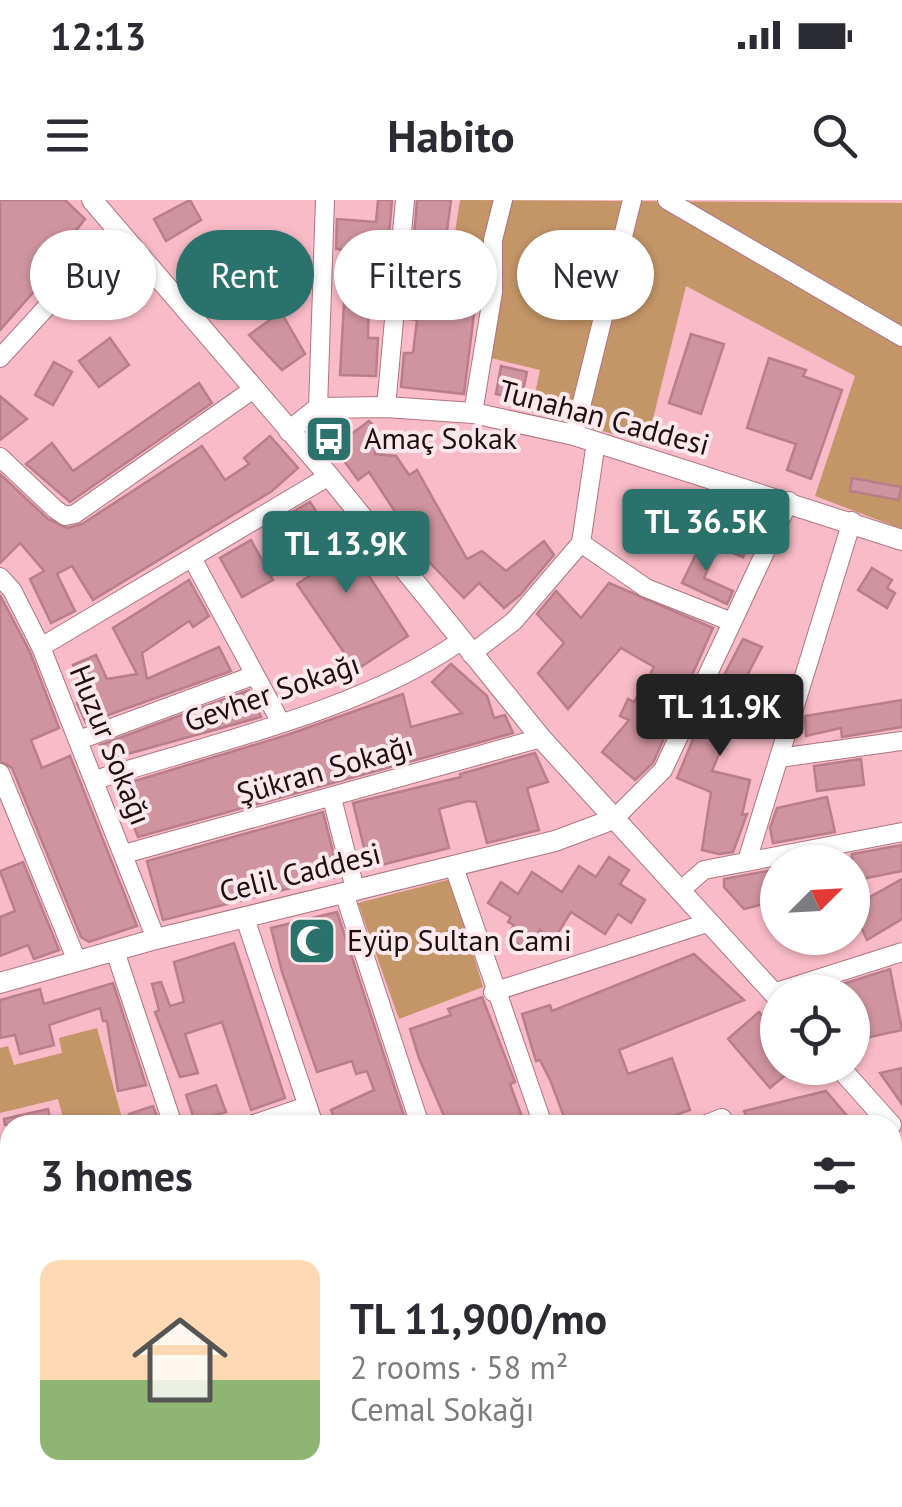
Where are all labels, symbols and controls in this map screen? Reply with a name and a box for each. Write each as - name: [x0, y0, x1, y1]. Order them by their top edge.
- text: 12:13: [50, 11, 146, 60]
- text: Habito: [387, 106, 515, 164]
- icon: menu: [40, 108, 95, 163]
- icon: search: [807, 108, 862, 163]
- chip: Buy: [30, 230, 156, 320]
- chip: Rent: [176, 230, 314, 320]
- chip: Filters: [334, 230, 497, 320]
- chip: New: [517, 230, 654, 320]
- street label: Tunahan Caddesi: [495, 370, 714, 463]
- bus stop icon: Amaç Sokak: [303, 413, 355, 465]
- place label: Amaç Sokak: [364, 418, 518, 457]
- pin: TL 36.5K: [603, 489, 809, 574]
- text: TL 36.5K: [644, 500, 768, 542]
- pin: TL 13.9K: [243, 511, 449, 596]
- text: TL 13.9K: [284, 522, 408, 564]
- street label: Gevher Sokağı: [179, 643, 364, 740]
- street label: Huzur Sokağı: [62, 659, 161, 830]
- pin: TL 11.9K: [617, 674, 823, 759]
- text: TL 11.9K: [658, 685, 782, 727]
- street label: Şükran Sokağı: [232, 725, 417, 812]
- street label: Celil Caddesi: [215, 833, 384, 910]
- north arrow: [760, 845, 870, 955]
- map controls: [760, 845, 870, 1085]
- mosque icon: Eyüp Sultan Cami: [286, 915, 338, 967]
- place label: Eyüp Sultan Cami: [347, 920, 572, 959]
- button: locate: [760, 975, 870, 1085]
- text: 3 homes: [40, 1148, 193, 1203]
- icon: filters: [807, 1148, 862, 1203]
- text: TL 11,900/mo: [350, 1291, 607, 1346]
- icon: home: [120, 1300, 240, 1420]
- text: 2 rooms · 58 m²: [350, 1346, 568, 1388]
- text: Cemal Sokağı: [350, 1388, 534, 1430]

